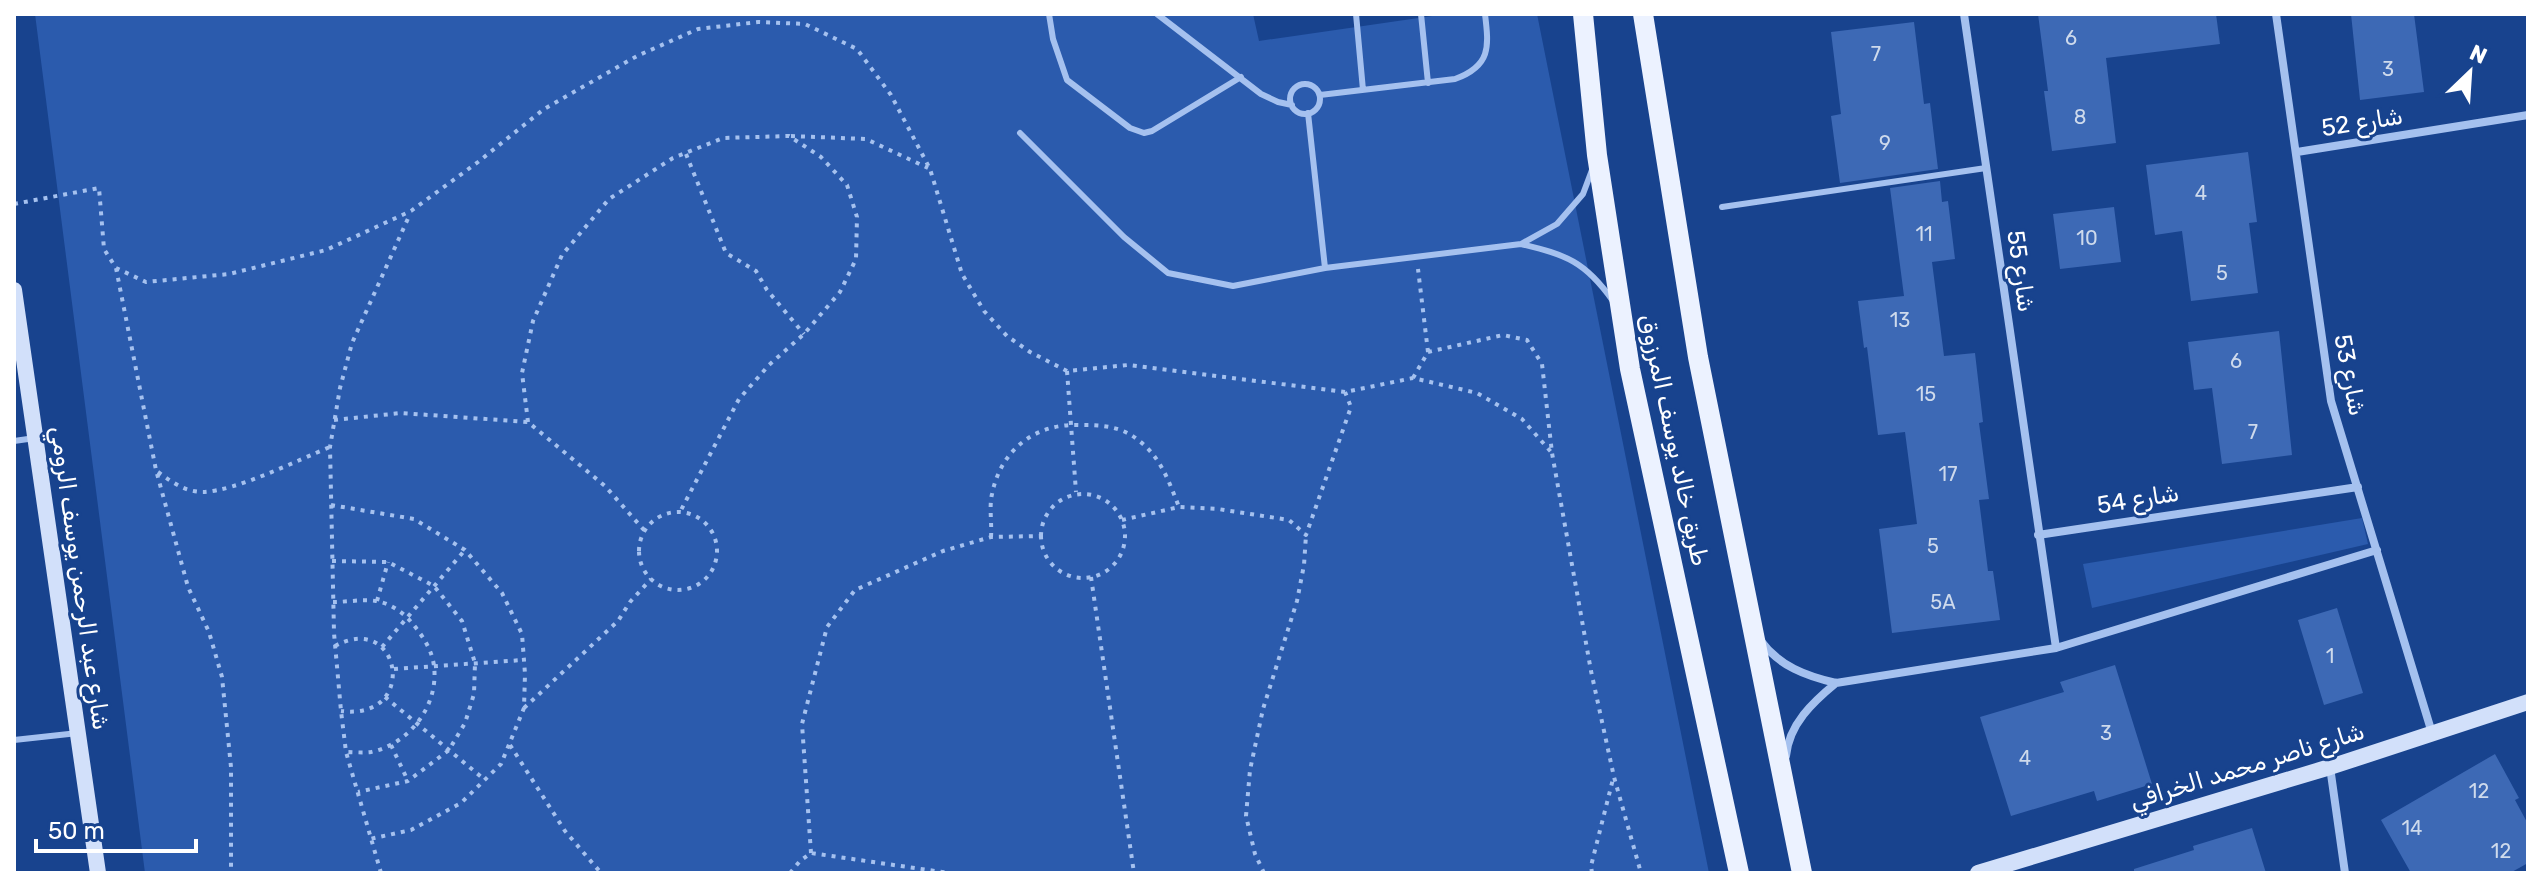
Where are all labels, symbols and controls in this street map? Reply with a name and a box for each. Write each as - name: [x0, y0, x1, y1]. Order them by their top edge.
- house number: 6: [2065, 26, 2077, 50]
- north arrow: [2430, 32, 2510, 112]
- text: N: [2465, 39, 2491, 70]
- house number: 7: [1871, 42, 1881, 66]
- house number: 3: [2382, 57, 2394, 81]
- street label: شارع 52: [2319, 102, 2405, 144]
- house number: 8: [2074, 105, 2086, 129]
- house number: 9: [1879, 131, 1891, 155]
- house number: 4: [2195, 181, 2207, 205]
- house number: 11: [1915, 222, 1933, 246]
- house number: 10: [2076, 226, 2098, 250]
- street label: شارع 55: [1999, 228, 2041, 314]
- house number: 5: [2216, 261, 2228, 285]
- house number: 13: [1890, 308, 1910, 332]
- street label: طريق خالد يوسف المرزوق: [1634, 311, 1714, 569]
- street label: شارع 53: [2326, 332, 2372, 418]
- house number: 6: [2230, 349, 2242, 373]
- house number: 15: [1916, 382, 1936, 406]
- house number: 7: [2248, 420, 2258, 444]
- street label: شارع عبد الرحمن يوسف الرومي: [41, 424, 115, 732]
- house number: 17: [1939, 462, 1957, 486]
- street label: شارع 54: [2095, 479, 2181, 521]
- house number: 5: [1927, 534, 1939, 558]
- house number: 5A: [1930, 590, 1956, 614]
- house number: 1: [2326, 644, 2334, 668]
- street label: شارع ناصر محمد الخرافي: [2126, 717, 2369, 819]
- house number: 3: [2100, 721, 2112, 745]
- house number: 4: [2019, 746, 2031, 770]
- house number: 12: [2469, 779, 2489, 803]
- scale bar: [36, 803, 196, 853]
- house number: 14: [2402, 816, 2422, 840]
- text: 50 m: [48, 817, 105, 845]
- house number: 12: [2491, 839, 2511, 863]

